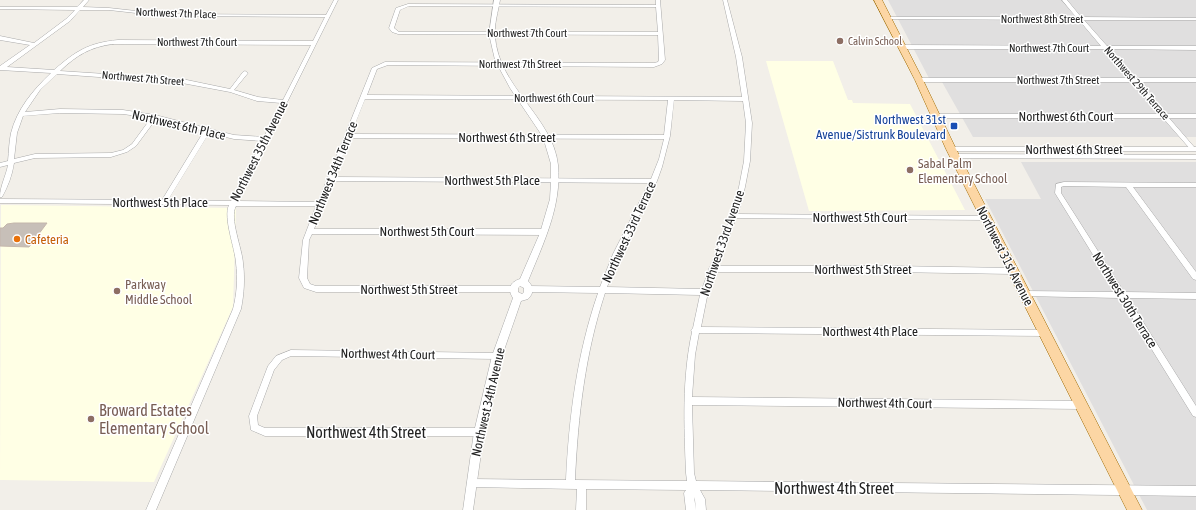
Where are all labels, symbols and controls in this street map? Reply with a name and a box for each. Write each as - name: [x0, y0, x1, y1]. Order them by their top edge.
- street label: Northwest 7th Place: [135, 6, 217, 20]
- street label: Northwest 8th Street: [1001, 13, 1083, 25]
- street label: Northwest 7th Court: [487, 27, 567, 39]
- place label: Calvin School: [848, 35, 902, 47]
- street label: Northwest 7th Court: [157, 36, 237, 48]
- marker: Calvin School: [835, 36, 845, 46]
- street label: Northwest 7th Court: [1009, 42, 1089, 54]
- street label: Northwest 29th Terrace: [1102, 44, 1172, 122]
- street label: Northwest 7th Street: [479, 58, 561, 70]
- street label: Northwest 7th Street: [101, 68, 185, 88]
- street label: Northwest 7th Street: [1017, 74, 1099, 86]
- street label: Northwest 6th Court: [514, 92, 594, 104]
- street label: Northwest 35th Avenue: [227, 98, 291, 204]
- street label: Northwest 6th Place: [131, 107, 227, 143]
- street label: Northwest 6th Court: [1019, 109, 1114, 124]
- place label: Northwest 31st Avenue/Sistrunk Boulevard: [816, 112, 946, 142]
- street label: Northwest 34th Terrace: [305, 119, 361, 227]
- marker: Northwest 31st Avenue/Sistrunk Boulevard: [949, 121, 959, 131]
- street label: Northwest 6th Street: [458, 130, 556, 145]
- street label: Northwest 6th Street: [1025, 142, 1123, 157]
- place label: Sabal Palm Elementary School: [918, 156, 1008, 186]
- marker: Sabal Palm Elementary School: [905, 165, 915, 175]
- street label: Northwest 5th Place: [444, 173, 540, 188]
- street label: Northwest 33rd Terrace: [599, 179, 659, 285]
- street label: Northwest 33rd Avenue: [697, 188, 747, 298]
- street label: Northwest 5th Place: [112, 195, 208, 210]
- street label: Northwest 31st Avenue: [973, 204, 1037, 308]
- street label: Northwest 5th Court: [813, 210, 908, 225]
- street label: Northwest 5th Court: [380, 224, 475, 239]
- place label: Cafeteria: [25, 232, 69, 247]
- marker: Cafeteria: [12, 234, 22, 244]
- street label: Northwest 30th Terrace: [1089, 249, 1161, 351]
- street label: Northwest 5th Street: [814, 262, 912, 277]
- place label: Parkway Middle School: [125, 277, 193, 307]
- street label: Northwest 5th Street: [360, 282, 458, 297]
- marker: Parkway Middle School: [112, 286, 122, 296]
- street label: Northwest 4th Place: [822, 324, 918, 339]
- street label: Northwest 4th Court: [340, 346, 436, 362]
- street label: Northwest 34th Avenue: [468, 346, 508, 458]
- street label: Northwest 4th Court: [837, 395, 933, 411]
- place label: Broward Estates Elementary School: [99, 401, 210, 438]
- marker: Broward Estates Elementary School: [86, 414, 96, 424]
- street label: Northwest 4th Street: [306, 423, 426, 441]
- street label: Northwest 4th Street: [774, 479, 894, 497]

